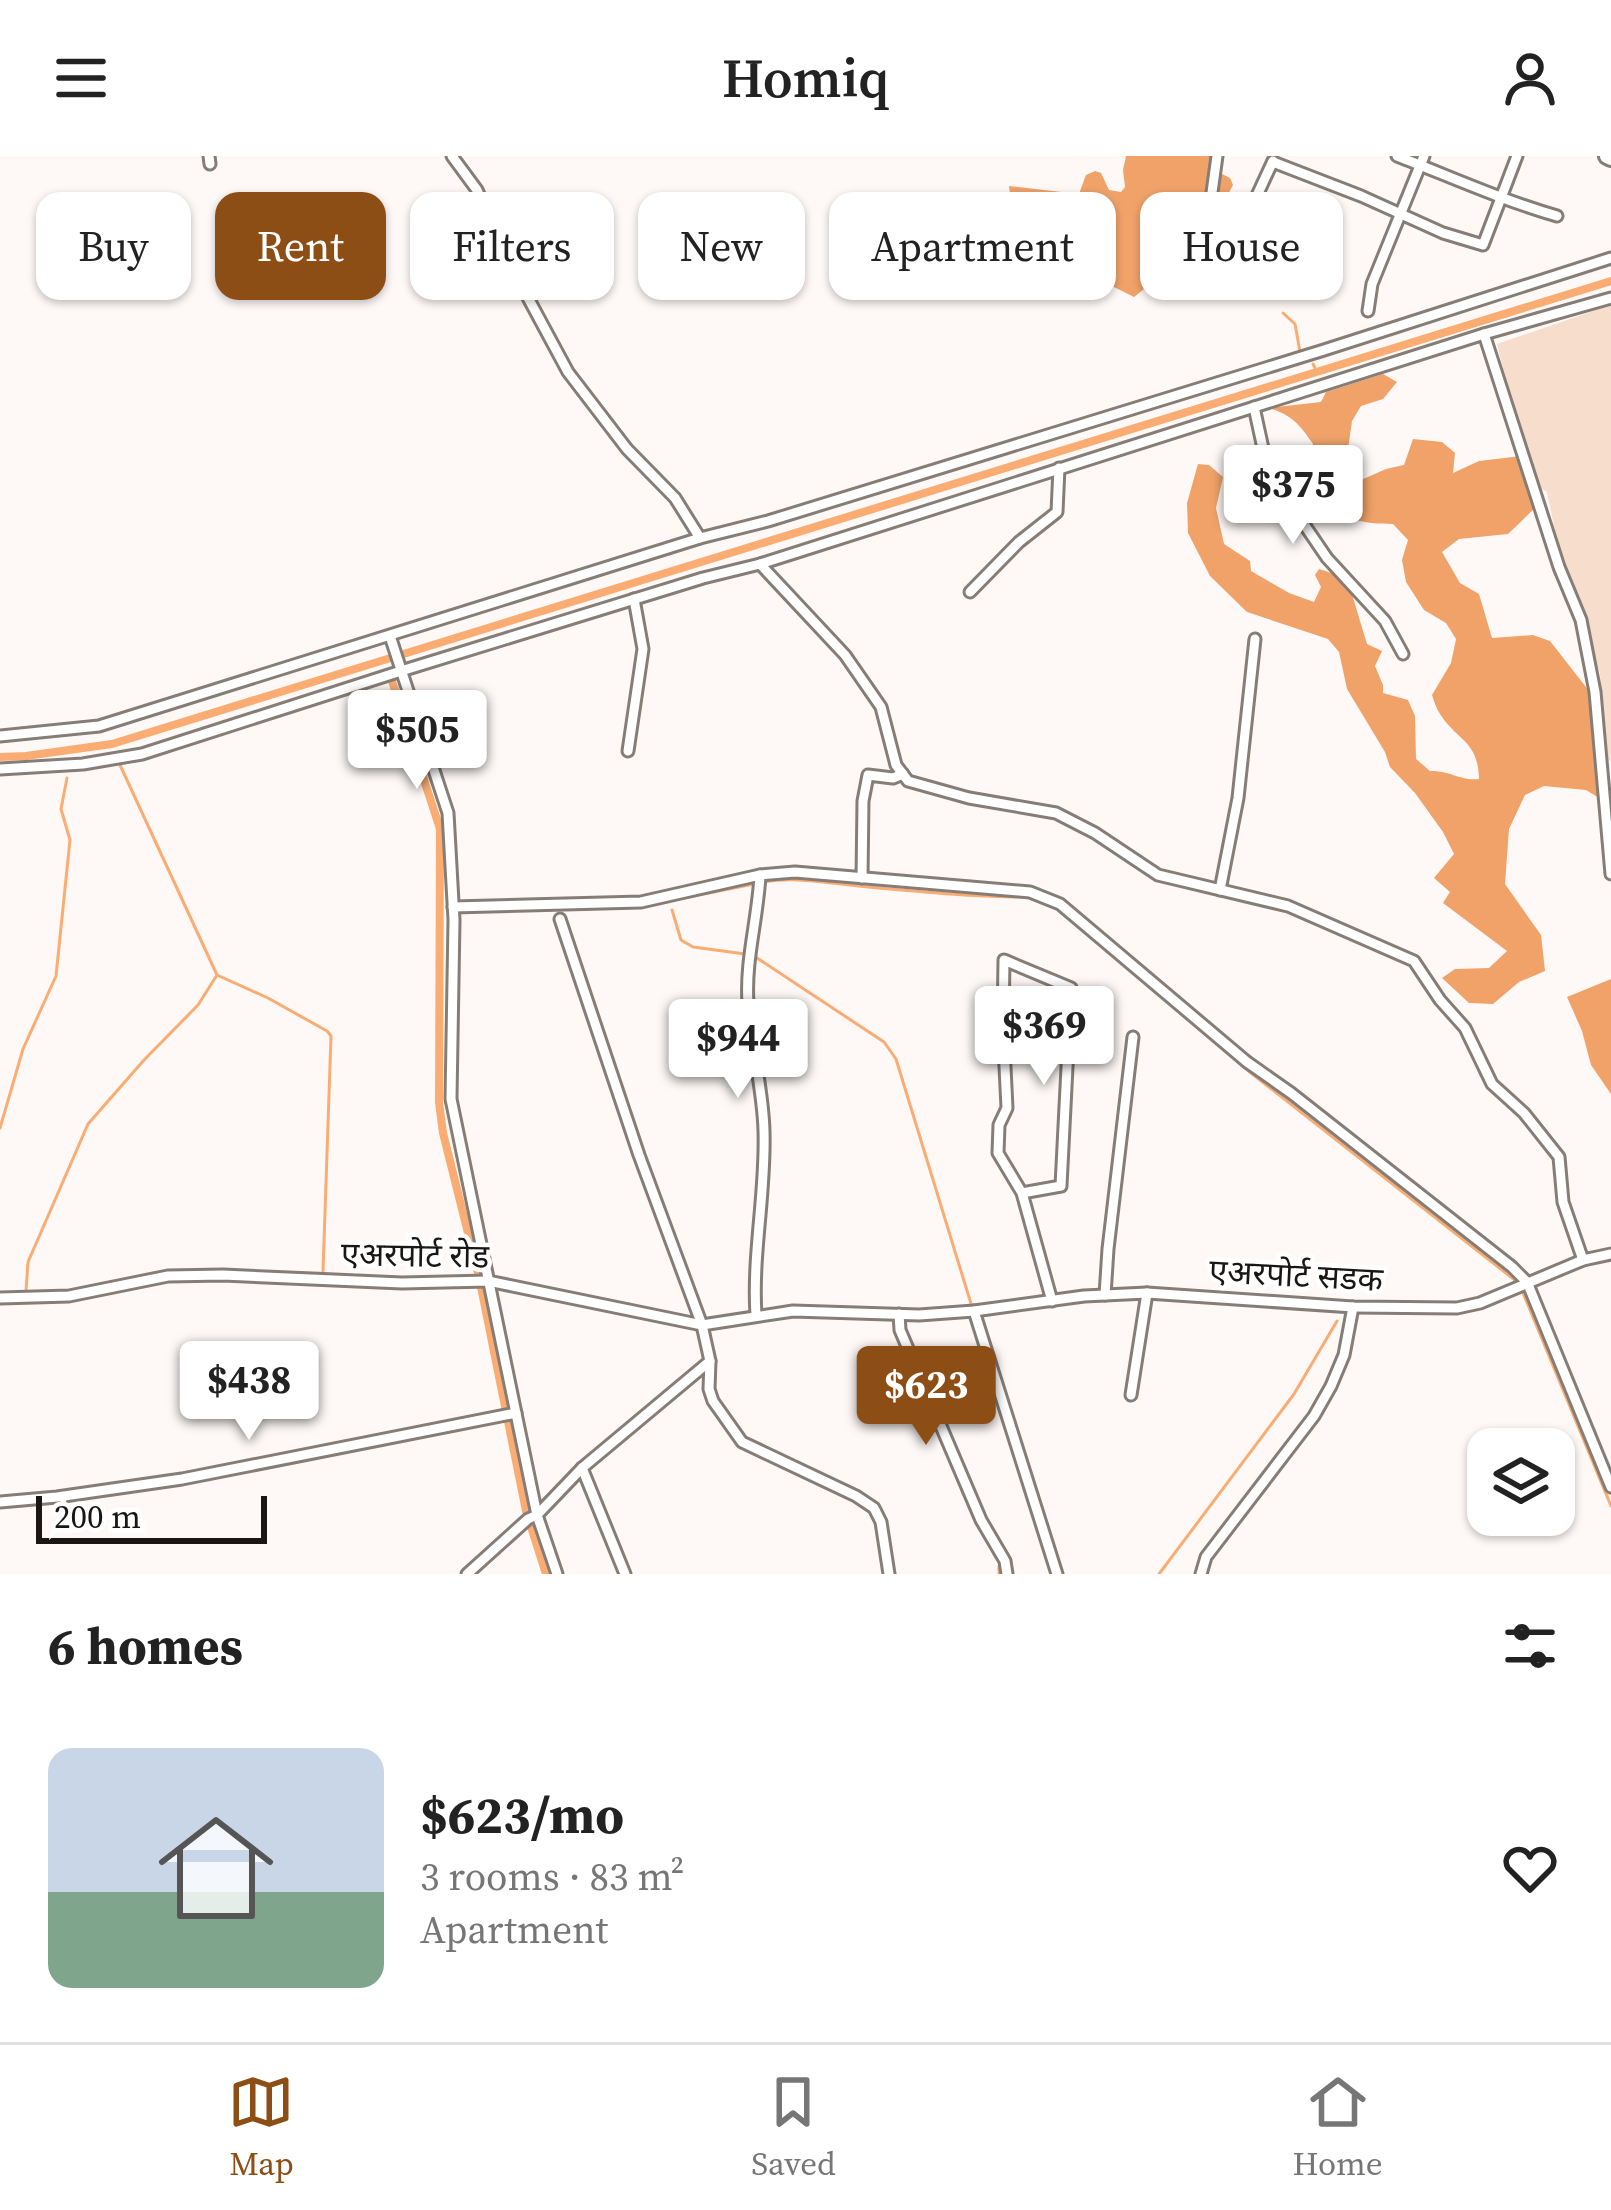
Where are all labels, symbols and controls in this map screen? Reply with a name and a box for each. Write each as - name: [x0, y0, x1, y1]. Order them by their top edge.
- text: Homiq: [722, 41, 889, 115]
- icon: menu: [48, 45, 114, 111]
- icon: person: [1497, 45, 1563, 111]
- chip: Buy: [36, 192, 191, 300]
- chip: Rent: [215, 192, 386, 300]
- chip: Filters: [410, 192, 614, 300]
- chip: New: [638, 192, 805, 300]
- chip: Apartment: [829, 192, 1116, 300]
- chip: House: [1140, 192, 1343, 300]
- pin: $375: [1222, 445, 1364, 547]
- text: $375: [1251, 457, 1335, 510]
- pin: $505: [346, 690, 488, 792]
- text: $505: [375, 702, 459, 755]
- pin: $369: [973, 986, 1115, 1088]
- text: $369: [1002, 998, 1086, 1051]
- pin: $944: [667, 999, 809, 1101]
- text: $944: [696, 1011, 780, 1064]
- street label: एअरपोर्ट रोड: [340, 1231, 490, 1279]
- street label: एअरपोर्ट सडक: [1208, 1248, 1385, 1302]
- pin: $438: [178, 1341, 320, 1443]
- pin: $623: [855, 1346, 997, 1448]
- text: $438: [207, 1353, 291, 1406]
- text: $623: [884, 1358, 968, 1411]
- map controls: [1467, 1428, 1575, 1536]
- button: layers: [1467, 1428, 1575, 1536]
- scale bar: [36, 1490, 267, 1543]
- text: 200 m: [54, 1494, 141, 1539]
- text: 6 homes: [48, 1611, 243, 1681]
- icon: filters: [1497, 1613, 1563, 1679]
- text: $623/mo: [420, 1780, 624, 1850]
- icon: home: [144, 1796, 288, 1940]
- icon: heart: [1497, 1835, 1563, 1901]
- text: 3 rooms · 83 m²: [420, 1850, 684, 1903]
- text: Apartment: [420, 1903, 608, 1956]
- tab: Map: [228, 2069, 294, 2186]
- tab: Saved: [751, 2069, 836, 2186]
- tab: Home: [1293, 2069, 1383, 2186]

